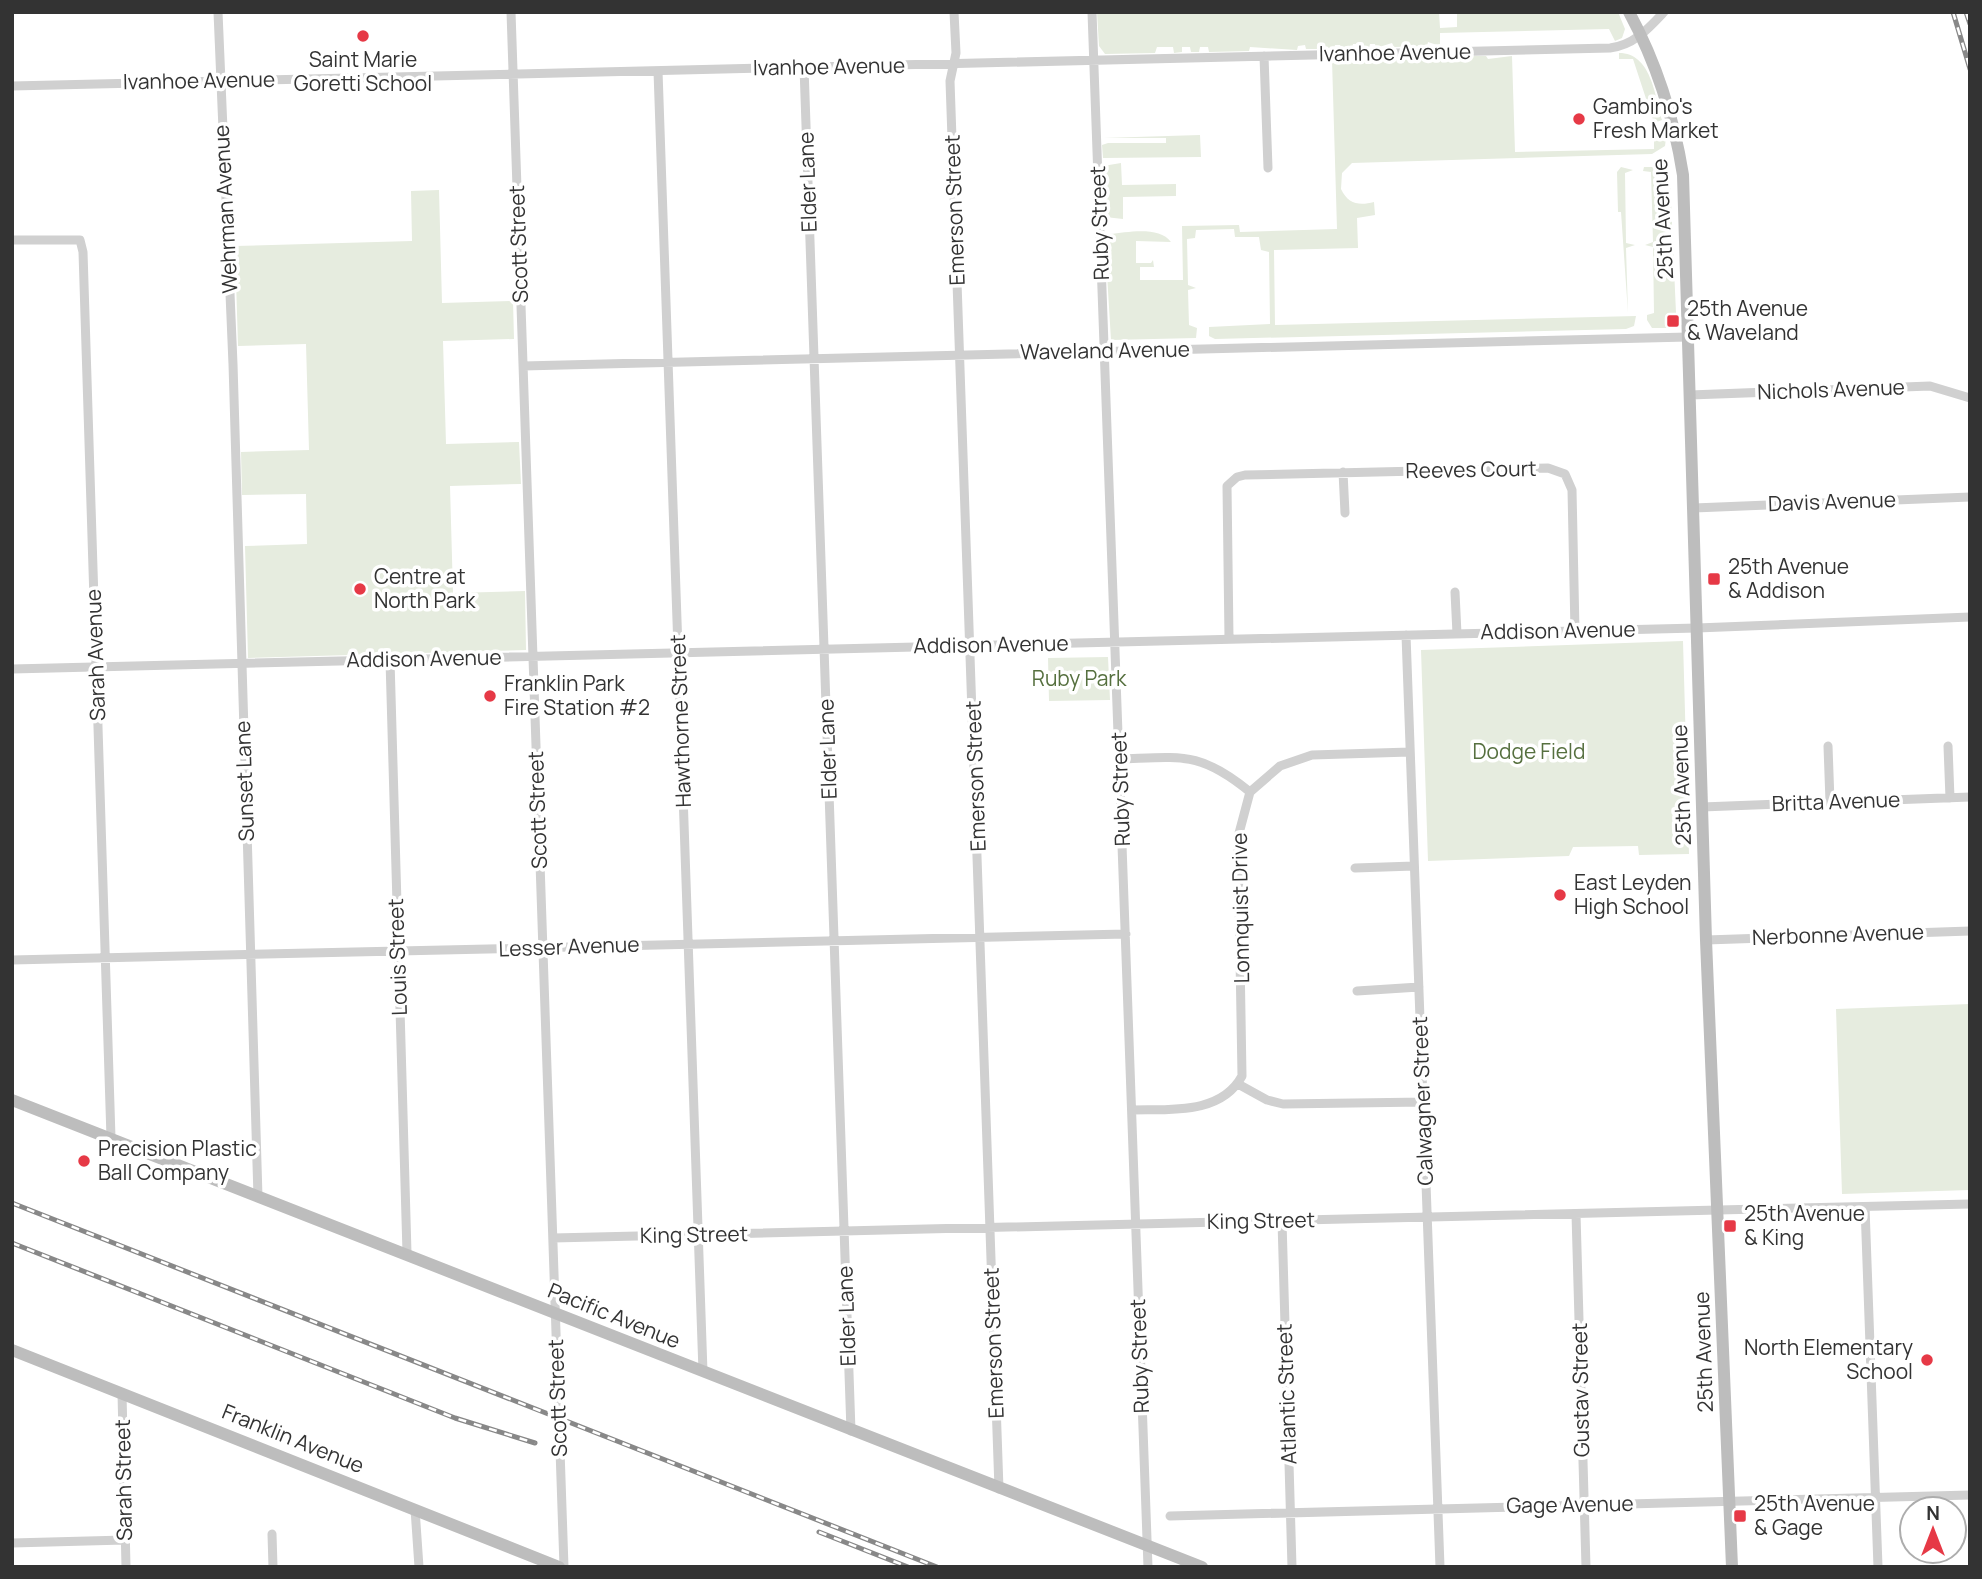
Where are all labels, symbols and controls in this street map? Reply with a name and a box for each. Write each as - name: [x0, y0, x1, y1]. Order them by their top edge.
- marker: Saint Marie Goretti School: [355, 28, 371, 44]
- street label: Ivanhoe Avenue: [1319, 37, 1471, 67]
- place label: Saint Marie Goretti School: [294, 45, 432, 97]
- street label: Ivanhoe Avenue: [753, 51, 905, 81]
- street label: Ivanhoe Avenue: [123, 65, 275, 95]
- place label: Gambino's Fresh Market: [1593, 92, 1719, 144]
- marker: Gambino's Fresh Market: [1571, 111, 1587, 127]
- street label: Wehrman Avenue: [207, 124, 243, 294]
- street label: Elder Lane: [791, 131, 823, 233]
- street label: Emerson Street: [937, 134, 971, 286]
- street label: 25th Avenue: [1645, 158, 1679, 280]
- street label: Ruby Street: [1083, 165, 1115, 281]
- street label: Scott Street: [502, 185, 534, 304]
- place label: 25th Avenue & Waveland: [1687, 294, 1808, 346]
- marker: 25th Avenue & Waveland: [1665, 313, 1681, 329]
- street label: Waveland Avenue: [1020, 335, 1190, 365]
- street label: Nichols Avenue: [1757, 372, 1905, 406]
- street label: Reeves Court: [1405, 454, 1537, 484]
- street label: Davis Avenue: [1767, 485, 1896, 517]
- place label: 25th Avenue & Addison: [1728, 552, 1849, 604]
- place label: Centre at North Park: [374, 562, 476, 614]
- marker: 25th Avenue & Addison: [1706, 571, 1722, 587]
- marker: Centre at North Park: [352, 581, 368, 597]
- street label: Sarah Avenue: [79, 589, 111, 721]
- street label: Addison Avenue: [1480, 615, 1636, 645]
- street label: Addison Avenue: [913, 629, 1069, 659]
- street label: Hawthorne Street: [663, 634, 697, 808]
- street label: Addison Avenue: [346, 643, 502, 673]
- park label: Ruby Park: [1032, 664, 1127, 692]
- place label: Franklin Park Fire Station #2: [504, 669, 650, 721]
- marker: Franklin Park Fire Station #2: [482, 688, 498, 704]
- street label: Elder Lane: [811, 698, 843, 800]
- street label: Emerson Street: [958, 700, 992, 852]
- street label: Sunset Lane: [228, 720, 260, 842]
- street label: 25th Avenue: [1665, 724, 1697, 846]
- street label: Ruby Street: [1104, 731, 1136, 847]
- park label: Dodge Field: [1473, 737, 1585, 765]
- street label: Scott Street: [521, 751, 553, 870]
- street label: Britta Avenue: [1771, 785, 1901, 817]
- street label: Lonnquist Drive: [1225, 832, 1255, 984]
- place label: East Leyden High School: [1574, 868, 1692, 920]
- marker: East Leyden High School: [1552, 887, 1568, 903]
- street label: Louis Street: [381, 898, 413, 1016]
- street label: Nerbonne Avenue: [1751, 917, 1925, 951]
- street label: Lesser Avenue: [498, 930, 640, 962]
- street label: Calwagner Street: [1405, 1016, 1439, 1186]
- place label: Precision Plastic Ball Company: [98, 1134, 257, 1186]
- marker: Precision Plastic Ball Company: [76, 1153, 92, 1169]
- place label: 25th Avenue & King: [1744, 1199, 1865, 1251]
- street label: King Street: [1207, 1205, 1315, 1235]
- marker: 25th Avenue & King: [1722, 1218, 1738, 1234]
- street label: King Street: [640, 1219, 748, 1249]
- street label: Elder Lane: [830, 1265, 862, 1367]
- street label: Emerson Street: [976, 1267, 1010, 1419]
- street label: Pacific Avenue: [544, 1276, 685, 1354]
- street label: 25th Avenue: [1687, 1291, 1719, 1413]
- street label: Ruby Street: [1123, 1298, 1155, 1414]
- street label: Atlantic Street: [1270, 1323, 1302, 1465]
- street label: Gustav Street: [1565, 1323, 1595, 1458]
- place label: North Elementary School: [1744, 1333, 1913, 1385]
- street label: Scott Street: [541, 1339, 573, 1458]
- marker: North Elementary School: [1919, 1352, 1935, 1368]
- street label: Franklin Avenue: [218, 1397, 368, 1479]
- street label: Sarah Street: [108, 1419, 138, 1541]
- street label: Gage Avenue: [1506, 1489, 1634, 1519]
- place label: 25th Avenue & Gage: [1754, 1489, 1875, 1541]
- north arrow: [1898, 1495, 1968, 1565]
- text: N: [1926, 1500, 1940, 1526]
- marker: 25th Avenue & Gage: [1732, 1508, 1748, 1524]

